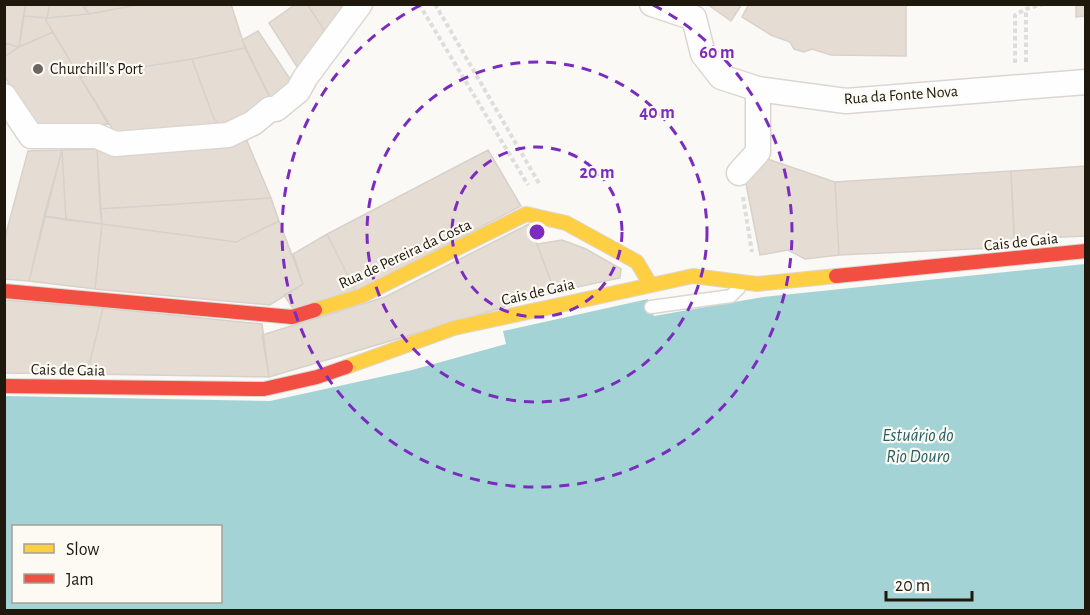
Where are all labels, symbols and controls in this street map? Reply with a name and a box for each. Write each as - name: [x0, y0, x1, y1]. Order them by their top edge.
- text: 60 m: [699, 44, 735, 62]
- place label: Churchill's Port: [50, 61, 143, 77]
- marker: Churchill's Port: [31, 62, 45, 76]
- street label: Rua da Fonte Nova: [843, 83, 959, 107]
- text: 40 m: [639, 104, 675, 122]
- text: 20 m: [579, 164, 615, 182]
- street label: Rua de Pereira da Costa: [336, 216, 474, 292]
- centre of rings: [527, 222, 547, 242]
- street label: Cais de Gaia: [983, 230, 1059, 254]
- street label: Cais de Gaia: [500, 276, 576, 308]
- street label: Cais de Gaia: [31, 361, 105, 379]
- water label: Estuário do Rio Douro: [882, 427, 954, 466]
- legend: [12, 525, 222, 603]
- text: Slow: [66, 541, 99, 559]
- scale bar: [886, 564, 972, 602]
- text: Jam: [66, 571, 94, 589]
- text: 20 m: [895, 577, 930, 595]

